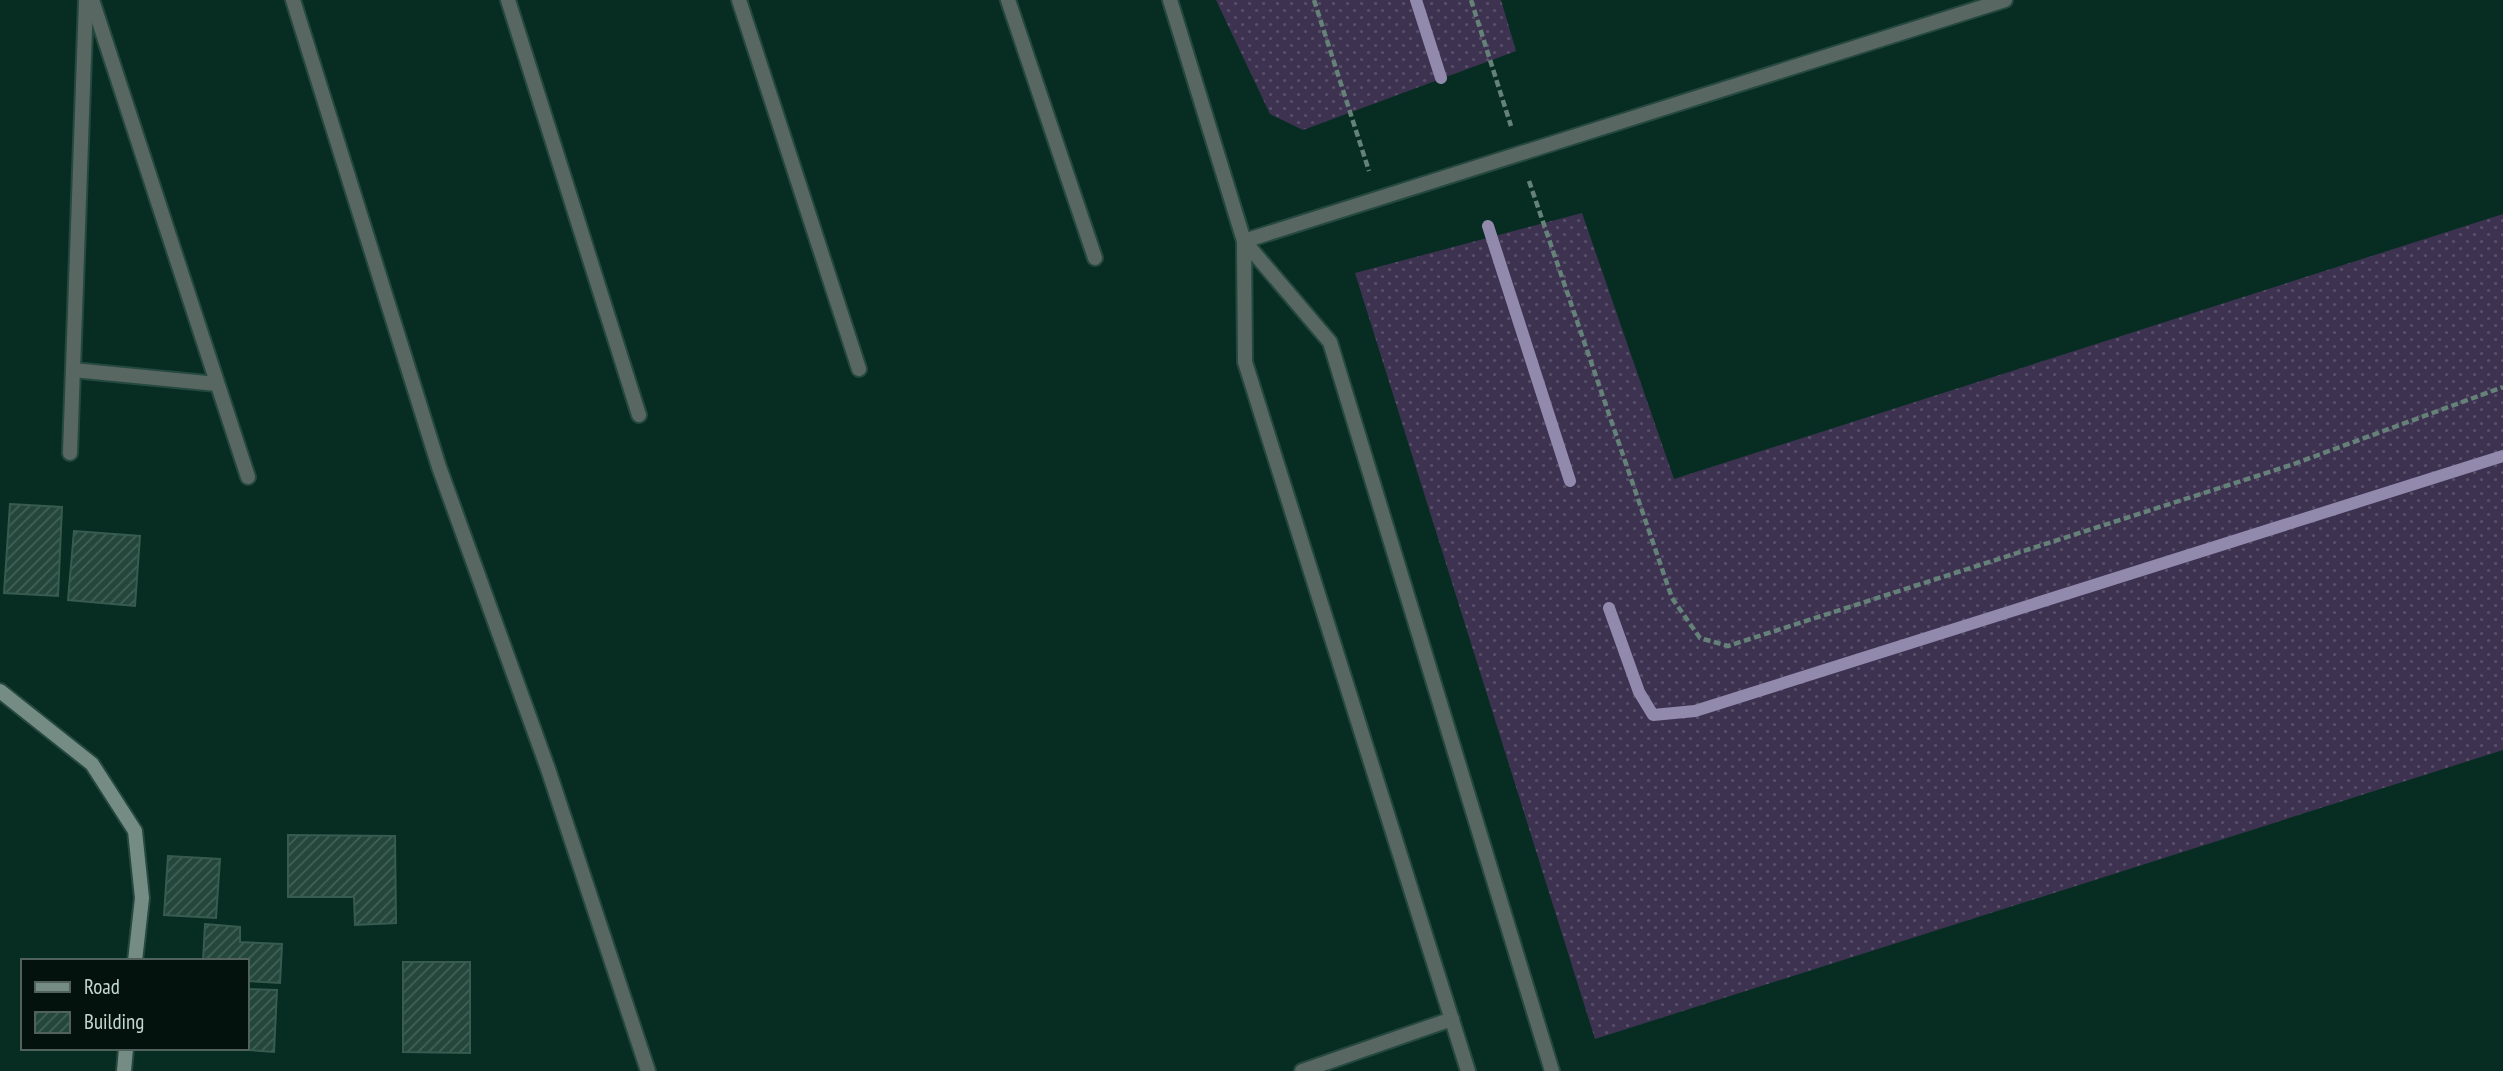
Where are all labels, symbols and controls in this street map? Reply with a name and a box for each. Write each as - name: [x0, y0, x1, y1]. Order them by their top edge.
- legend: [21, 959, 248, 1050]
- text: Road: [84, 973, 120, 1000]
- text: Building: [84, 1008, 144, 1035]

